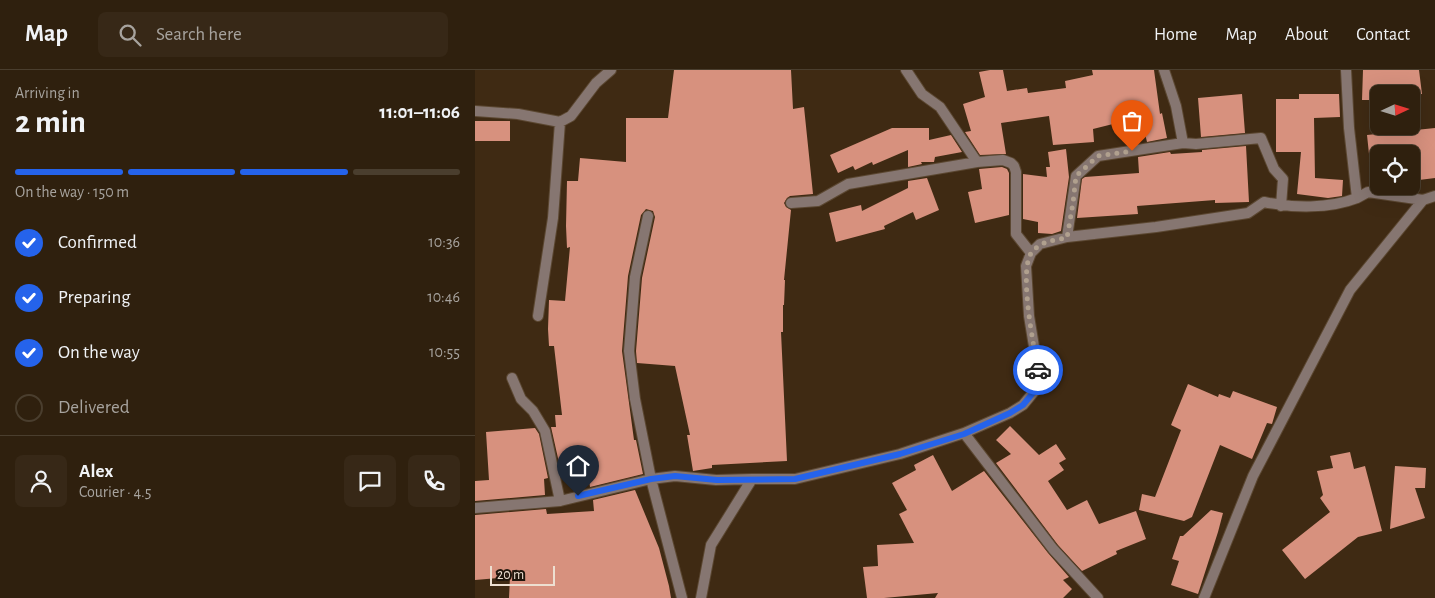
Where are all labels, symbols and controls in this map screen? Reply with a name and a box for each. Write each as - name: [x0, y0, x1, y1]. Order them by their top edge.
- search box: [98, 12, 448, 57]
- icon: search: [116, 21, 144, 49]
- text: Map: [25, 22, 68, 46]
- text: Search here: [156, 25, 242, 44]
- text: Home: [1154, 26, 1197, 44]
- text: Map: [1225, 26, 1257, 44]
- text: About: [1285, 26, 1328, 44]
- text: Contact: [1356, 26, 1410, 44]
- text: Arriving in: [15, 85, 80, 101]
- north arrow: [1370, 85, 1420, 135]
- map controls: [1370, 85, 1420, 195]
- pin: [1111, 100, 1153, 151]
- text: 11:01–11:06: [379, 103, 460, 122]
- text: 2 min: [15, 106, 86, 138]
- icon: bag: [1118, 107, 1146, 135]
- button: locate: [1370, 145, 1420, 195]
- text: On the way · 150 m: [15, 184, 129, 200]
- icon: check: [15, 229, 43, 257]
- text: Confirmed: [58, 233, 137, 252]
- text: 10:36: [428, 234, 460, 250]
- icon: check: [15, 284, 43, 312]
- text: Preparing: [58, 288, 131, 307]
- text: 10:46: [427, 289, 460, 305]
- icon: check: [15, 339, 43, 367]
- text: On the way: [58, 343, 140, 362]
- text: 10:55: [429, 344, 460, 360]
- courier: [1013, 345, 1063, 395]
- icon: car: [1024, 356, 1052, 384]
- text: Delivered: [58, 398, 130, 417]
- pin: [557, 445, 599, 496]
- icon: home: [564, 452, 592, 480]
- button: person: [15, 455, 67, 507]
- button: chat: [344, 455, 396, 507]
- button: phone: [408, 455, 460, 507]
- text: Alex: [79, 462, 113, 481]
- text: Courier · 4.5: [79, 484, 151, 500]
- scale bar: [490, 563, 555, 586]
- text: 20 m: [497, 568, 524, 582]

